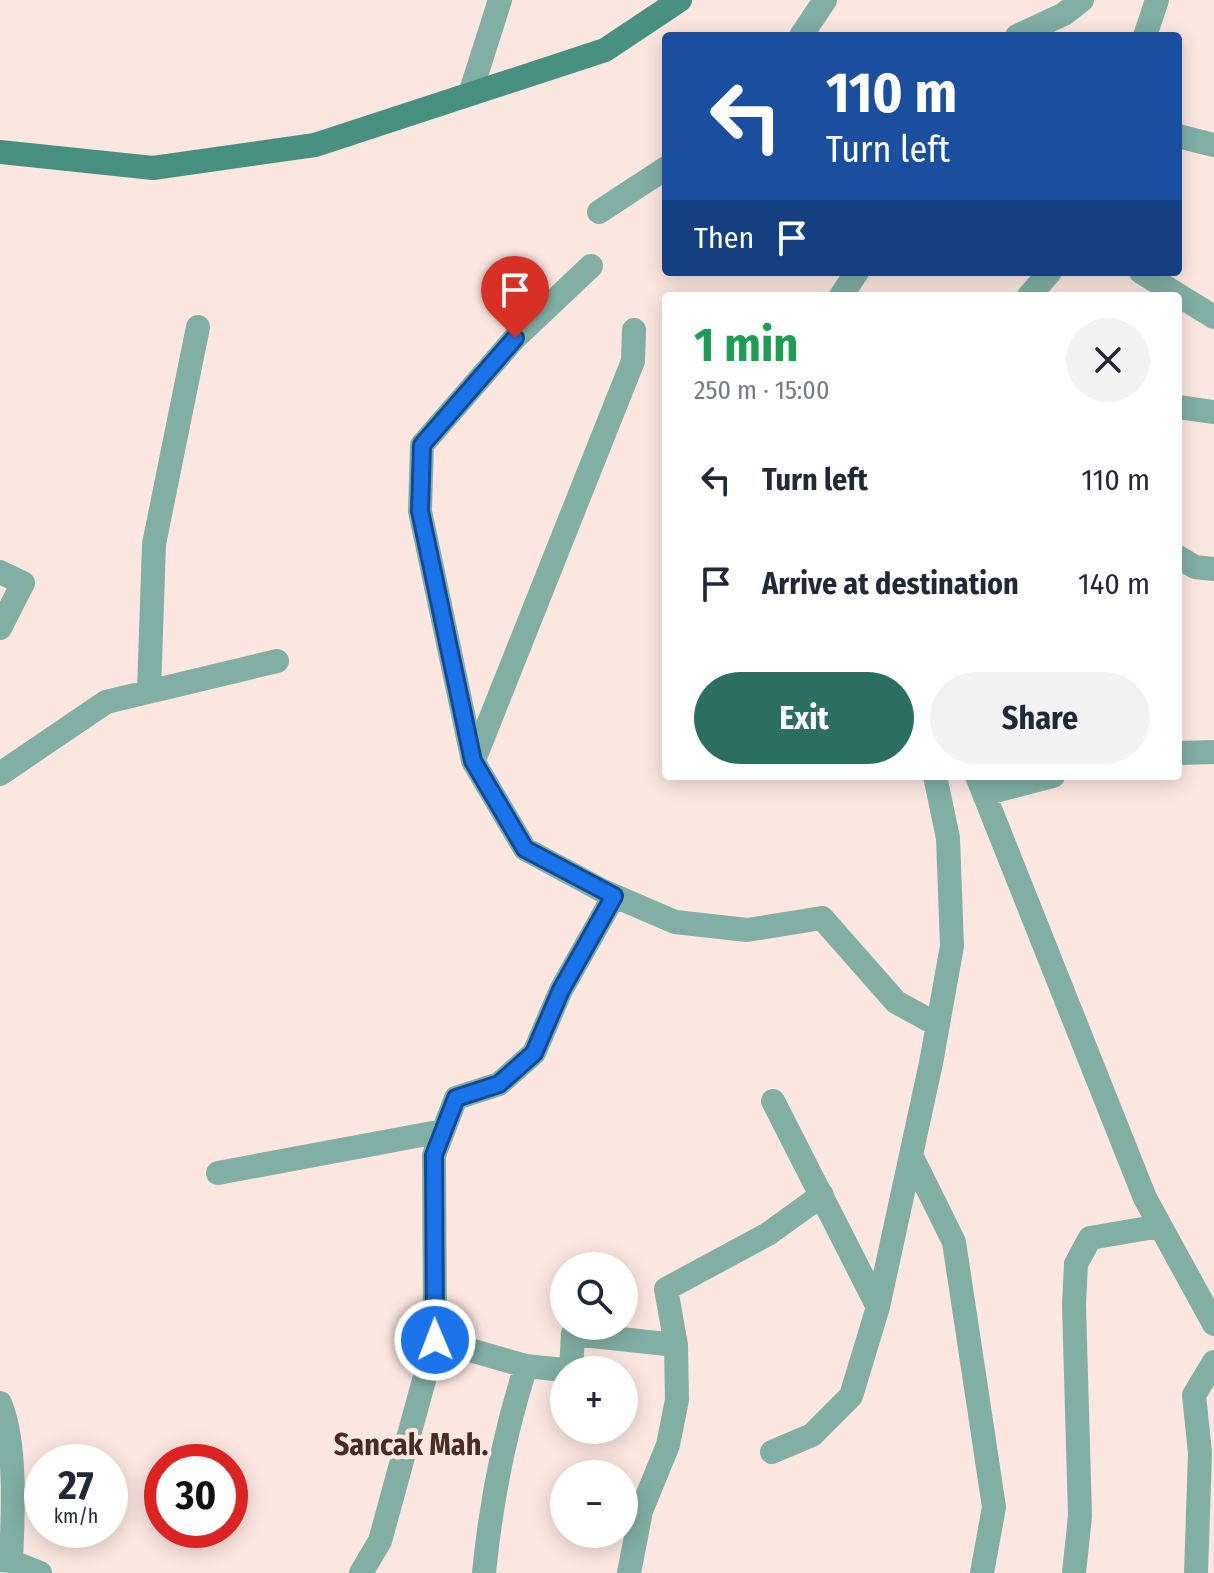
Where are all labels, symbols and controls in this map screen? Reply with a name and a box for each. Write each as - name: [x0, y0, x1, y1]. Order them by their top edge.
- text: 110 m: [826, 60, 957, 127]
- icon: left: [694, 64, 798, 168]
- text: Turn left: [826, 128, 950, 172]
- icon: arrive: [770, 216, 814, 260]
- text: Then: [694, 220, 754, 256]
- pin: [481, 256, 549, 338]
- icon: arrive: [493, 268, 537, 312]
- text: 1 min: [694, 316, 799, 374]
- button: close: [1066, 318, 1150, 402]
- text: 250 m · 15:00: [694, 375, 829, 406]
- icon: left: [694, 458, 738, 502]
- text: Turn left: [762, 462, 868, 498]
- text: 110 m: [1081, 462, 1150, 498]
- icon: arrive: [694, 562, 738, 606]
- text: Arrive at destination: [762, 566, 1019, 602]
- text: 140 m: [1078, 566, 1150, 602]
- button: Exit: [694, 672, 914, 764]
- button: Share: [930, 672, 1150, 764]
- map controls: [550, 1252, 638, 1548]
- button: search: [550, 1252, 638, 1340]
- position arrow: [393, 1298, 477, 1382]
- button: +: [550, 1356, 638, 1444]
- district label: Sancak Mah.: [334, 1427, 488, 1463]
- speed limit sign: 30: [144, 1444, 248, 1548]
- button: −: [550, 1460, 638, 1548]
- text: 27: [58, 1462, 94, 1510]
- text: km/h: [54, 1504, 98, 1528]

